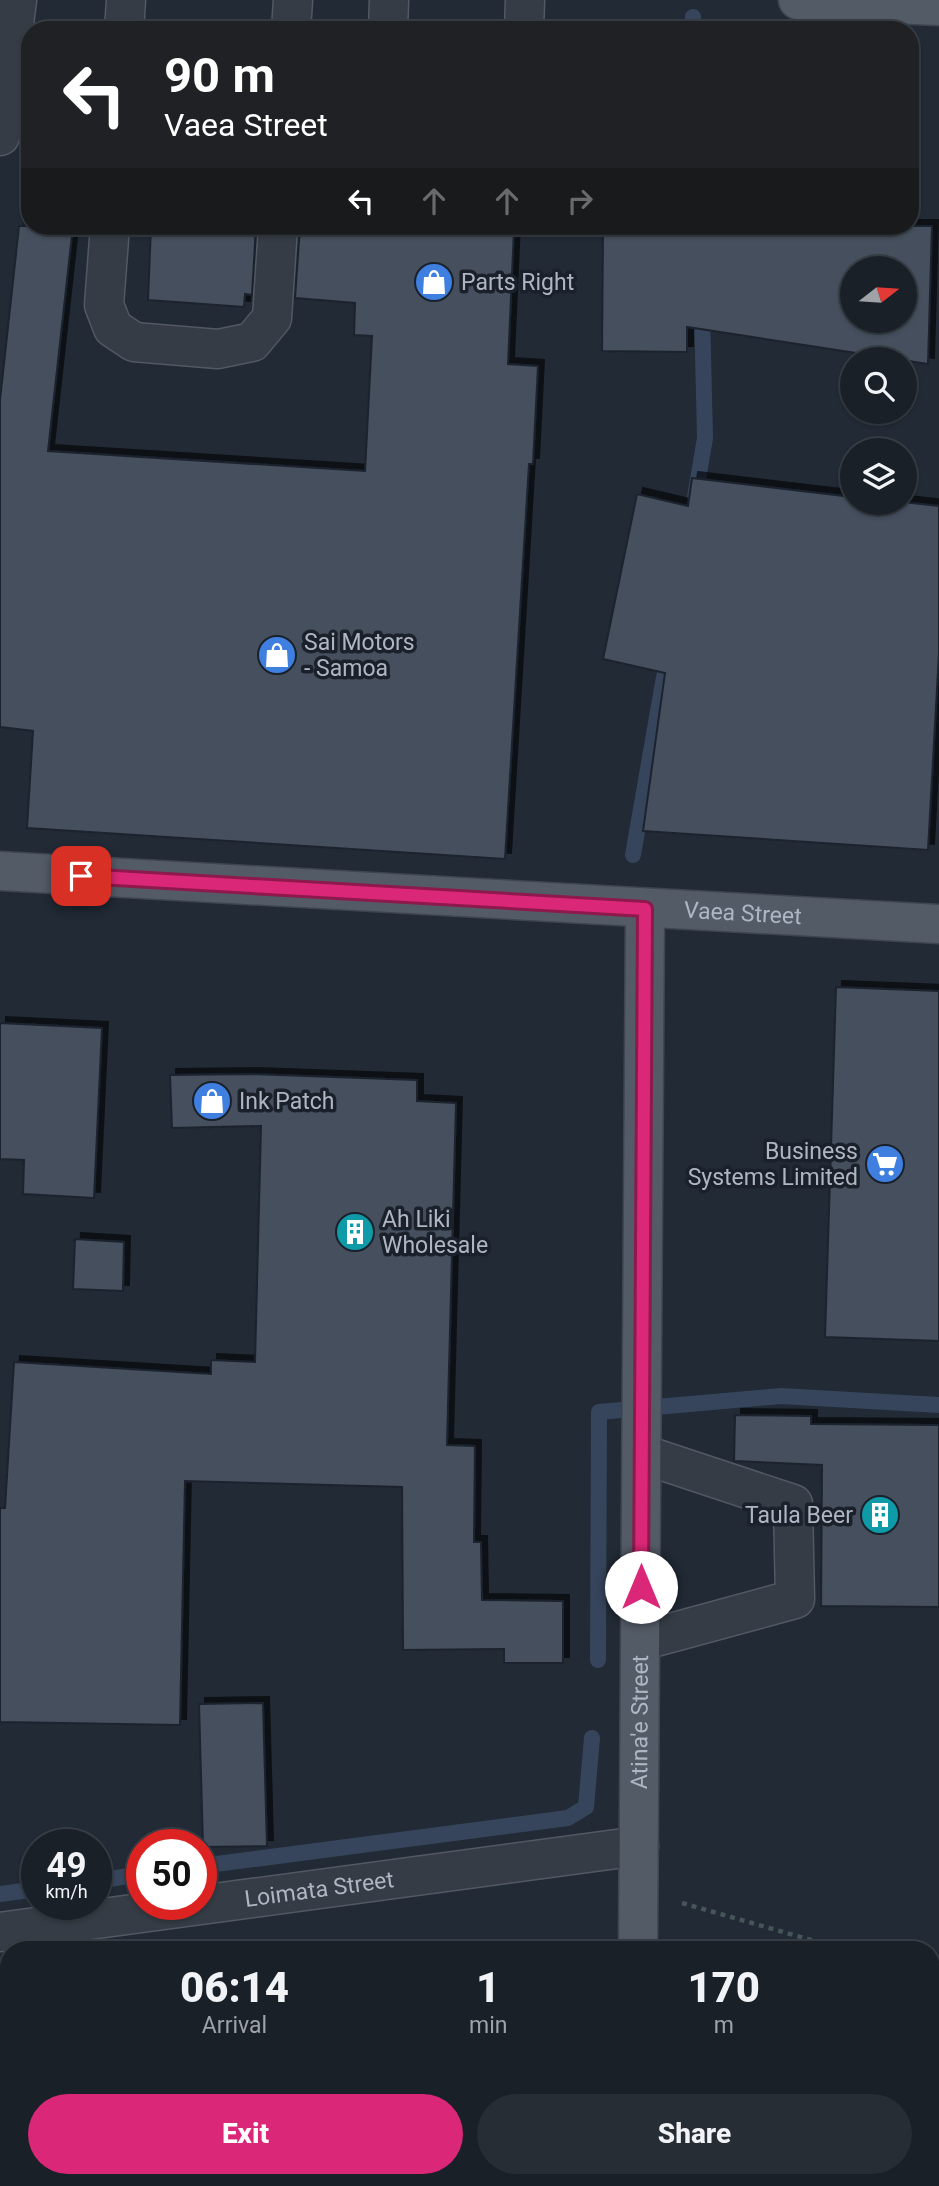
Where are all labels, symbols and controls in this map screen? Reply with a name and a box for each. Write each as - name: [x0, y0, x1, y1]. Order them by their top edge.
- text: 90 m: [164, 47, 275, 104]
- icon: left: [49, 49, 140, 140]
- text: Vaea Street: [164, 106, 328, 144]
- icon: left: [342, 182, 380, 220]
- icon: ahead: [415, 182, 453, 220]
- icon: ahead: [488, 182, 526, 220]
- icon: right: [561, 182, 599, 220]
- north arrow: [840, 256, 917, 332]
- map controls: [840, 256, 917, 515]
- shop icon: Parts Right: [413, 261, 455, 303]
- place label: Parts Right: [461, 269, 574, 296]
- button: search: [840, 347, 917, 424]
- button: layers: [840, 438, 917, 515]
- place label: Sai Motors - Samoa: [304, 629, 415, 682]
- shop icon: Sai Motors - Samoa: [256, 634, 298, 676]
- pin: [51, 846, 111, 906]
- icon: arrive: [62, 857, 100, 895]
- street label: Vaea Street: [683, 897, 802, 930]
- shop icon: Ink Patch: [191, 1080, 233, 1122]
- place label: Ink Patch: [239, 1088, 334, 1115]
- place label: Business Systems Limited: [688, 1138, 858, 1191]
- supermarket icon: Business Systems Limited: [864, 1143, 906, 1185]
- place label: Ah Liki Wholesale: [382, 1206, 488, 1259]
- building icon: Ah Liki Wholesale: [334, 1211, 376, 1253]
- building icon: Taula Beer: [859, 1494, 901, 1536]
- place label: Taula Beer: [745, 1502, 853, 1529]
- position arrow: [604, 1550, 678, 1624]
- street label: Atina'e Street: [626, 1655, 654, 1789]
- speed limit sign: 50: [126, 1829, 217, 1920]
- text: 49: [46, 1845, 87, 1886]
- street label: Loimata Street: [243, 1866, 395, 1913]
- text: km/h: [45, 1881, 88, 1902]
- text: 06:14: [180, 1963, 289, 2012]
- text: 1: [476, 1963, 500, 2012]
- text: 170: [687, 1963, 760, 2012]
- text: Arrival: [202, 2012, 267, 2039]
- text: min: [469, 2012, 507, 2039]
- text: m: [714, 2012, 734, 2039]
- button: Exit: [28, 2094, 463, 2174]
- button: Share: [477, 2094, 912, 2174]

